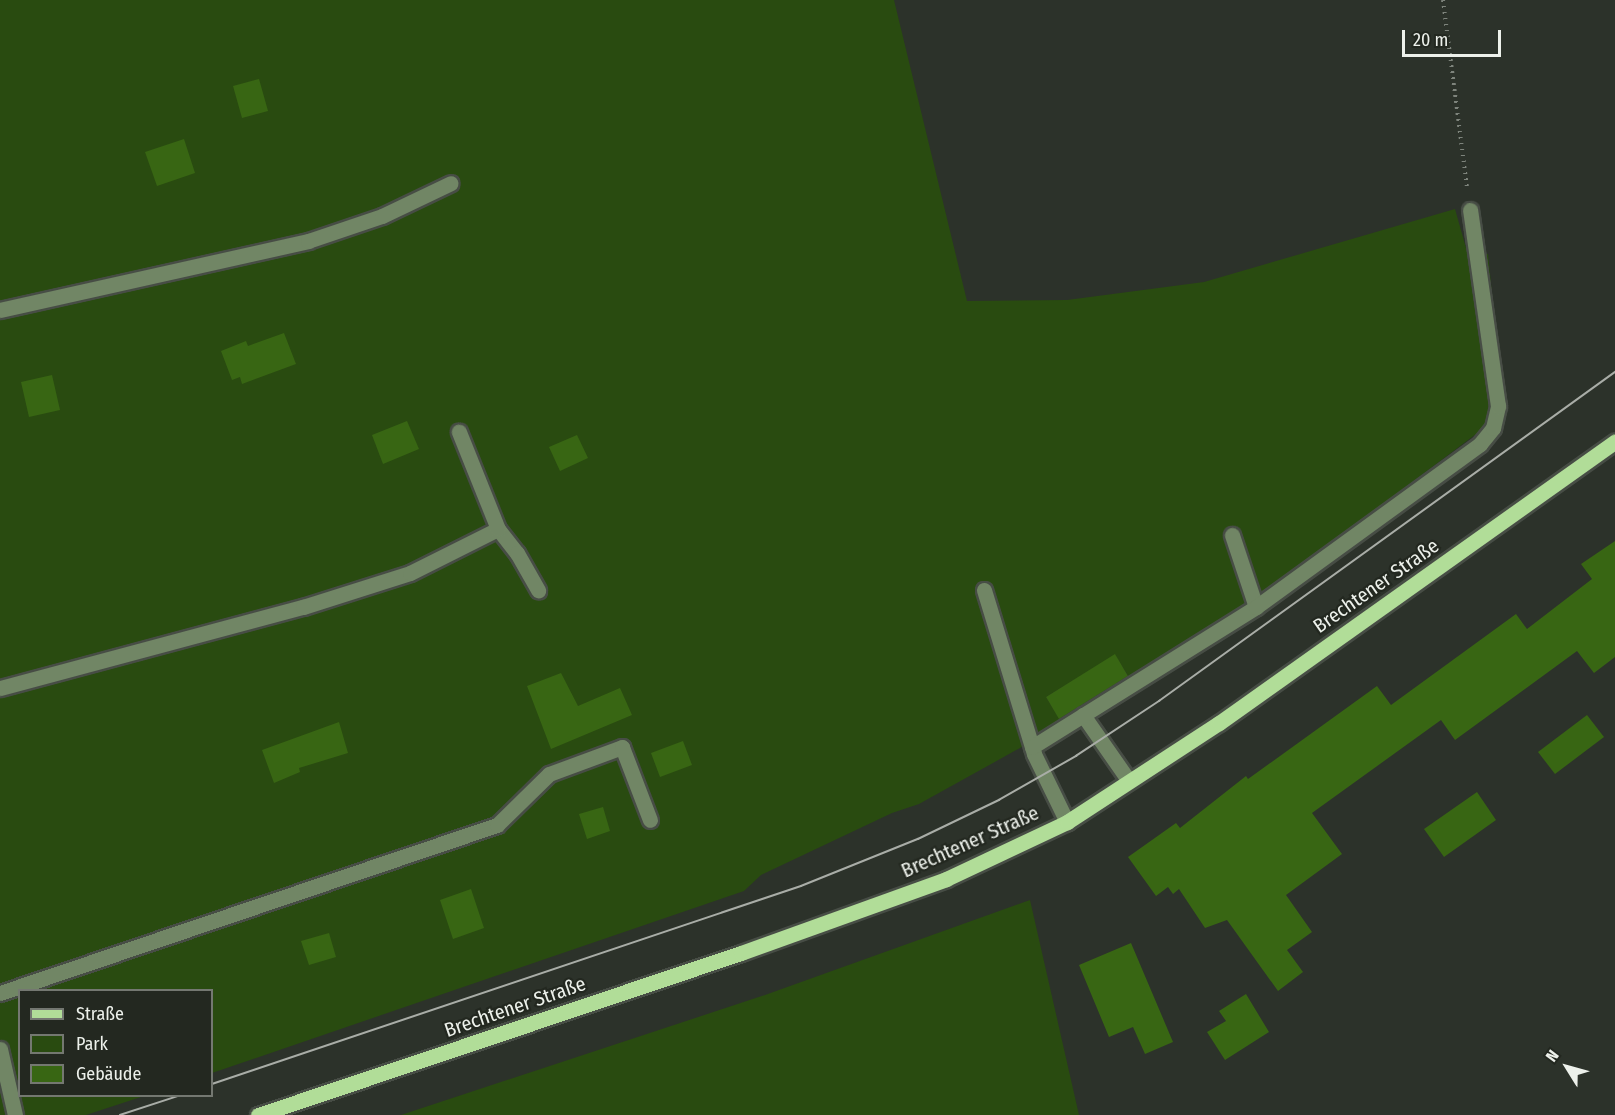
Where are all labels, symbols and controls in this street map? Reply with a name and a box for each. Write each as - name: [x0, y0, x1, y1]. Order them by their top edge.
- scale bar: [1405, 18, 1504, 56]
- text: 20 m: [1413, 29, 1448, 51]
- street label: Brechtener Straße: [1309, 534, 1443, 638]
- street label: Brechtener Straße: [898, 801, 1042, 883]
- street label: Brechtener Straße: [441, 972, 589, 1042]
- legend: [18, 989, 213, 1097]
- text: Straße: [76, 1003, 124, 1025]
- text: Park: [76, 1033, 108, 1055]
- north arrow: [1537, 1037, 1597, 1097]
- text: N: [1542, 1046, 1563, 1065]
- text: Gebäude: [76, 1063, 141, 1085]

